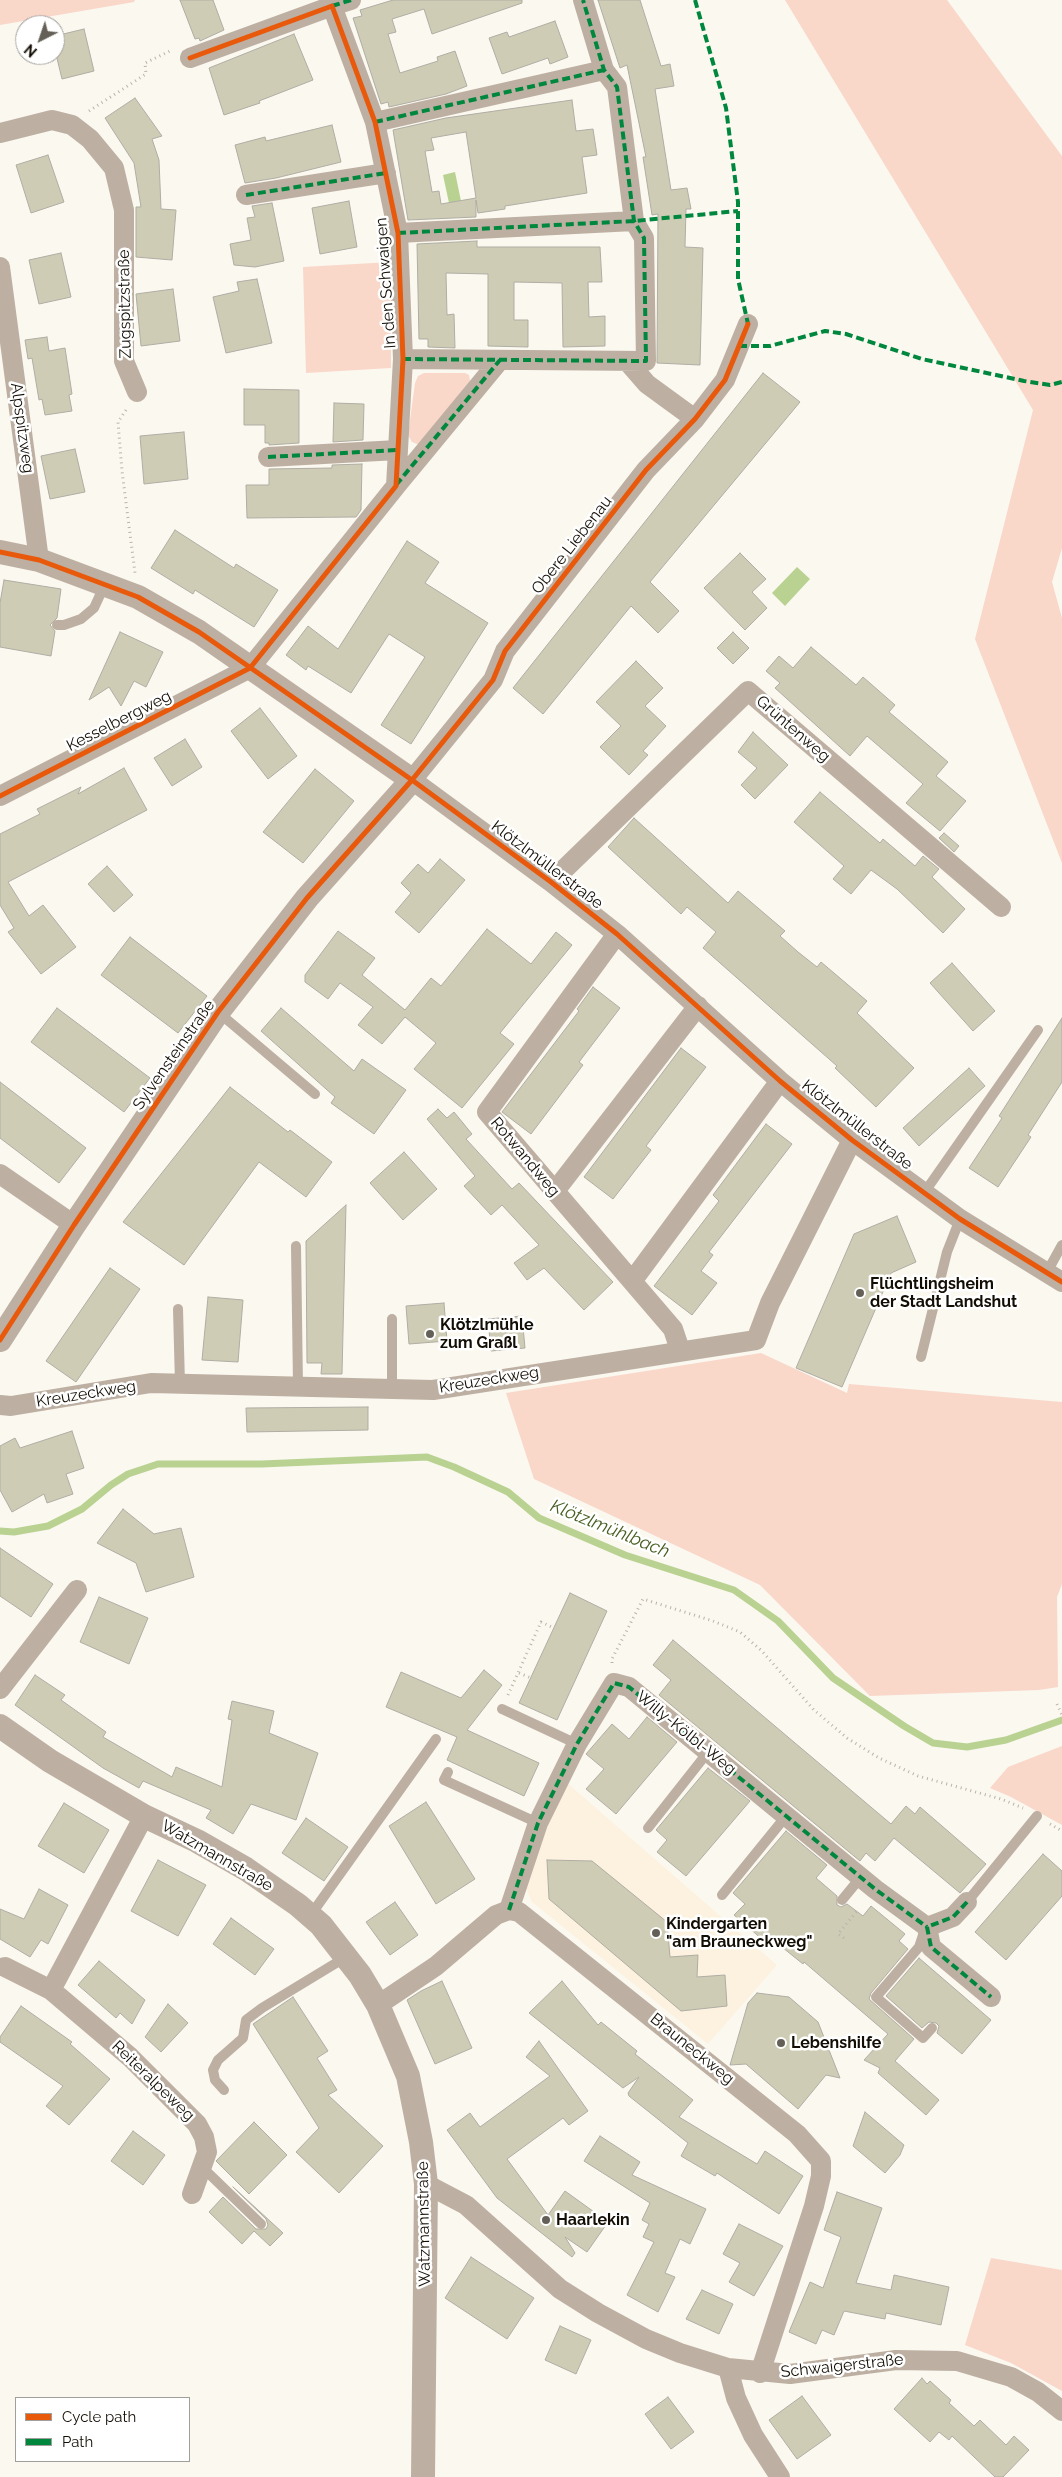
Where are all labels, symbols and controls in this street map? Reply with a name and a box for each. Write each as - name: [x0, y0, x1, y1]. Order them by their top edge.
- north arrow: [15, 15, 65, 65]
- text: N: [22, 41, 40, 60]
- street label: In den Schwaigen: [372, 217, 400, 349]
- street label: Zugspitzstraße: [114, 249, 136, 359]
- street label: Alpspitzweg: [6, 381, 38, 475]
- street label: Obere Liebenau: [528, 492, 616, 598]
- street label: Kesselbergweg: [63, 686, 175, 756]
- street label: Grüntenweg: [752, 692, 834, 766]
- street label: Klötzlmüllerstraße: [487, 817, 607, 913]
- street label: Sylvensteinstraße: [129, 996, 219, 1114]
- street label: Klötzlmüllerstraße: [798, 1076, 916, 1174]
- street label: Rotwandweg: [486, 1113, 564, 1201]
- place label: Flüchtlingsheim der Stadt Landshut: [870, 1274, 1017, 1312]
- marker: Flüchtlingsheim der Stadt Landshut: [854, 1287, 866, 1299]
- place label: Klötzlmühle zum Graßl: [440, 1315, 534, 1353]
- marker: Klötzlmühle zum Graßl: [424, 1328, 436, 1340]
- street label: Kreuzeckweg: [438, 1363, 540, 1397]
- street label: Kreuzeckweg: [35, 1377, 137, 1411]
- water label: Klötzlmühlbach: [547, 1495, 673, 1563]
- street label: Willy-Kölbl-Weg: [632, 1687, 740, 1779]
- street label: Watzmannstraße: [158, 1816, 276, 1896]
- place label: Kindergarten "am Brauneckweg": [666, 1914, 813, 1952]
- marker: Kindergarten "am Brauneckweg": [650, 1927, 662, 1939]
- street label: Brauneckweg: [646, 2009, 738, 2089]
- place label: Lebenshilfe: [791, 2033, 881, 2053]
- street label: Reiteralpeweg: [108, 2037, 198, 2125]
- marker: Lebenshilfe: [775, 2037, 787, 2049]
- street label: Watzmannstraße: [413, 2161, 435, 2287]
- place label: Haarlekin: [556, 2210, 630, 2230]
- marker: Haarlekin: [540, 2214, 552, 2226]
- street label: Schwaigerstraße: [780, 2350, 904, 2382]
- legend: [15, 2397, 190, 2462]
- text: Cycle path: [62, 2408, 136, 2426]
- text: Path: [62, 2433, 93, 2451]

